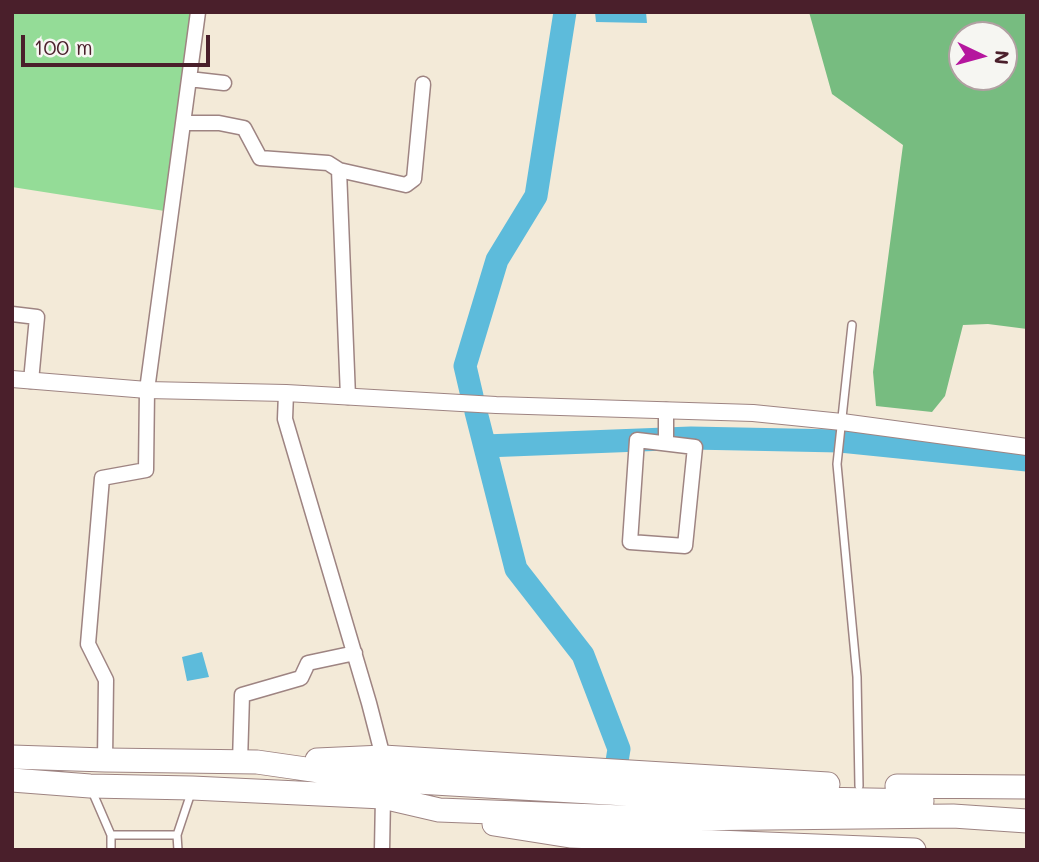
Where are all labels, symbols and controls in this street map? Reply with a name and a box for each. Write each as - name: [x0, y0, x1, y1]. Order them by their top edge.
- scale bar: [24, 21, 214, 65]
- north arrow: [948, 21, 1018, 91]
- text: 100 m: [34, 33, 93, 60]
- text: N: [989, 49, 1016, 66]

